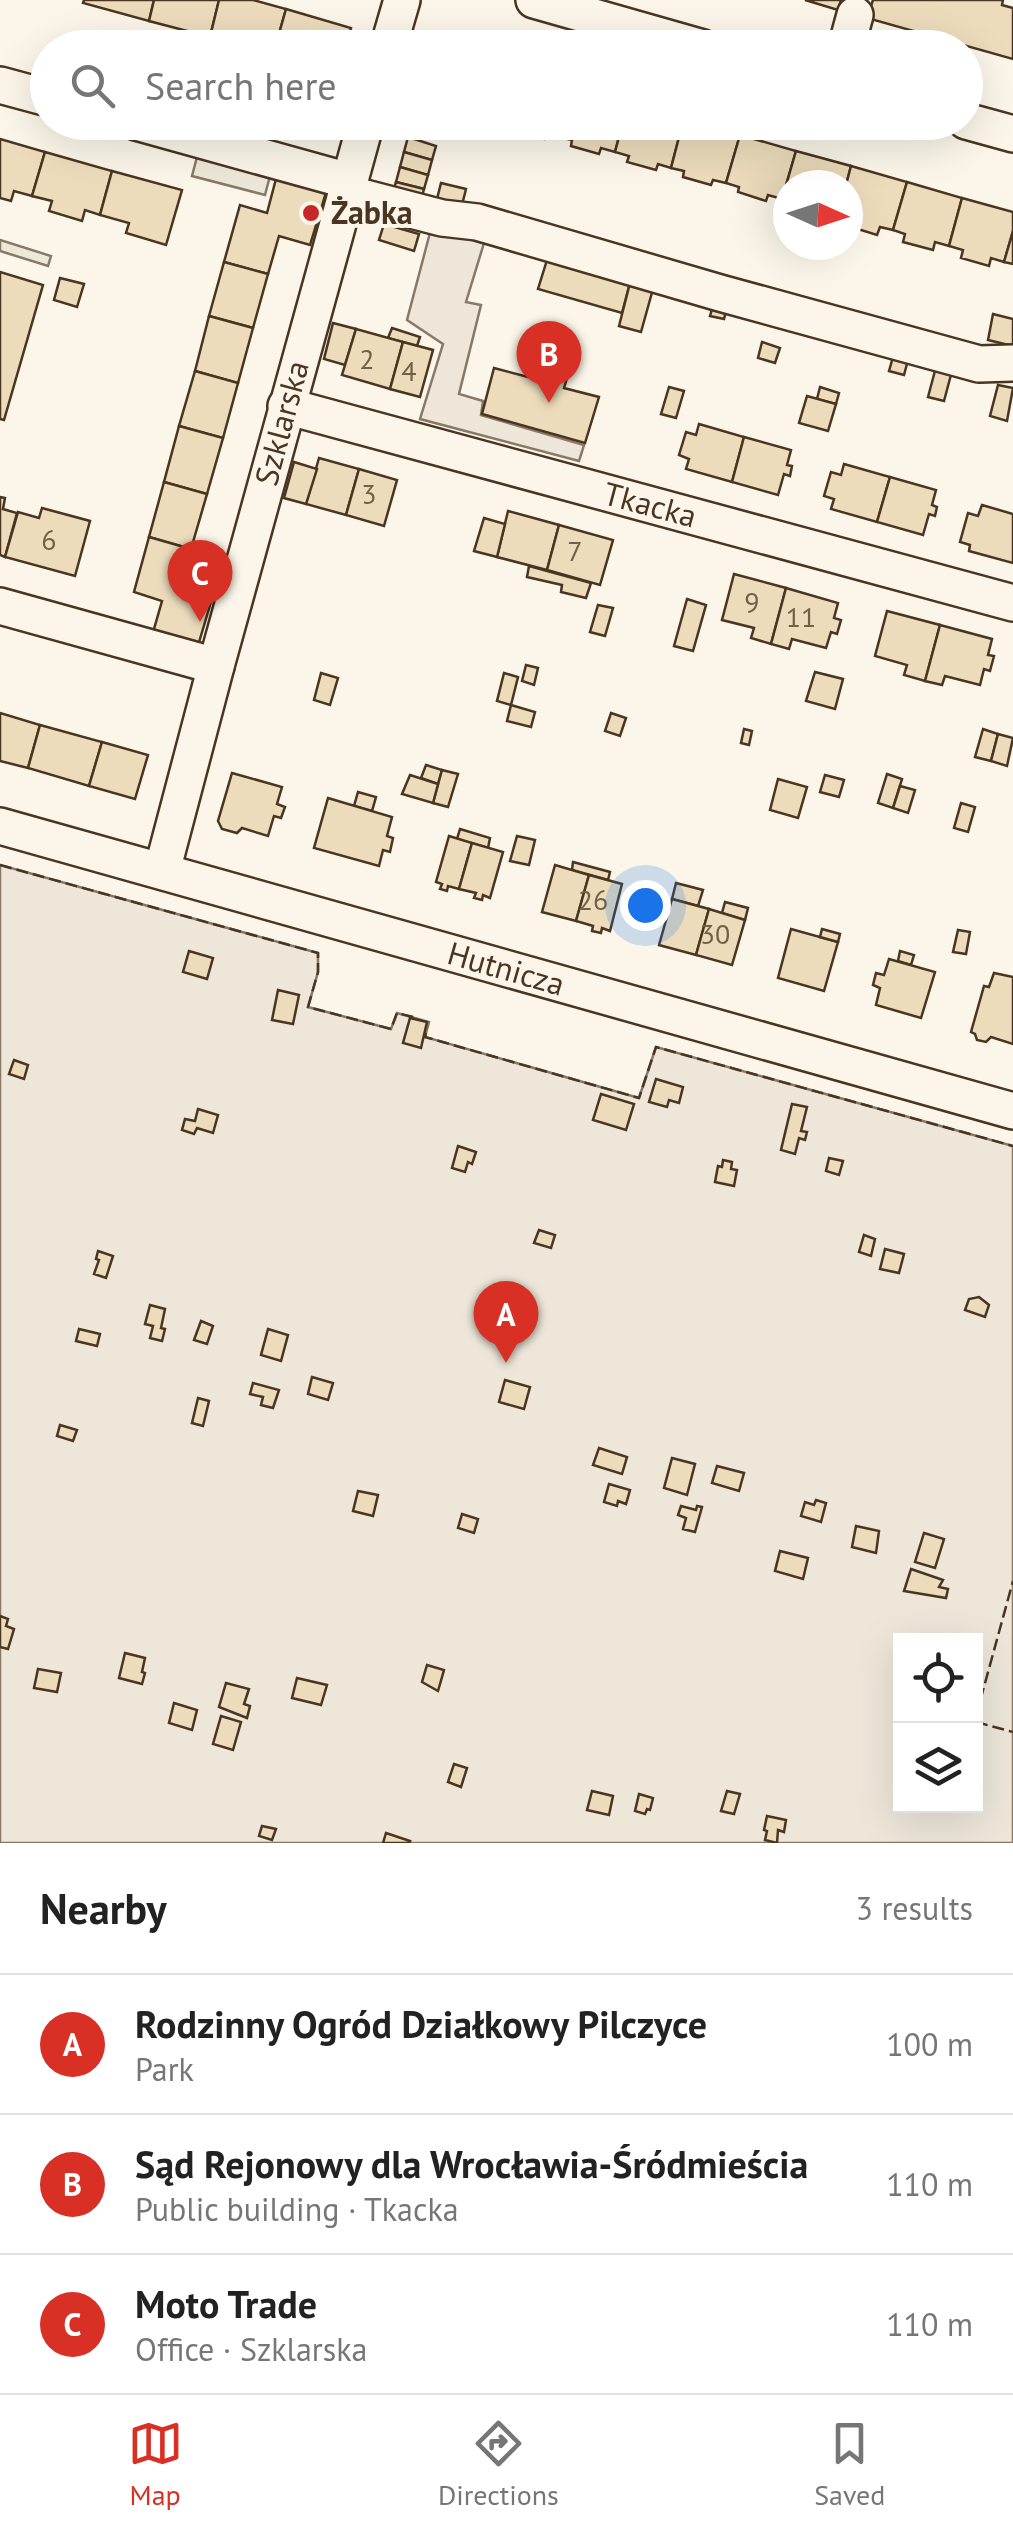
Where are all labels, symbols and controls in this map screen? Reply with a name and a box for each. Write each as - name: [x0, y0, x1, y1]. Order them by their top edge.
- search box: [30, 30, 983, 140]
- icon: search: [65, 58, 120, 113]
- text: Search here: [145, 61, 337, 110]
- north arrow: [773, 170, 863, 260]
- place label: Żabka: [331, 191, 413, 233]
- marker: Żabka: [300, 202, 322, 224]
- pin: B: [516, 320, 582, 403]
- house number: 2: [359, 340, 375, 377]
- house number: 4: [401, 352, 417, 389]
- street label: Szklarska: [244, 356, 318, 490]
- street label: Tkacka: [599, 472, 701, 537]
- house number: 3: [361, 475, 377, 512]
- house number: 6: [41, 521, 57, 558]
- house number: 7: [567, 532, 583, 569]
- pin: C: [168, 540, 232, 622]
- house number: 9: [744, 583, 760, 620]
- house number: 11: [786, 598, 816, 635]
- your location: [620, 880, 671, 931]
- house number: 26: [578, 881, 608, 918]
- house number: 30: [700, 915, 730, 952]
- street label: Hutnicza: [443, 931, 570, 1005]
- pin: A: [474, 1280, 538, 1363]
- map controls: [893, 1633, 983, 1813]
- button: locate: [893, 1633, 983, 1723]
- button: layers: [893, 1723, 983, 1813]
- text: Nearby: [40, 1881, 167, 1936]
- text: 3 results: [855, 1887, 973, 1929]
- text: Rodzinny Ogród Działkowy Pilczyce: [135, 1999, 707, 2048]
- text: A: [63, 2023, 82, 2065]
- text: 100 m: [886, 2023, 973, 2065]
- text: Park: [135, 2048, 194, 2090]
- text: Sąd Rejonowy dla Wrocławia-Śródmieścia: [135, 2139, 808, 2188]
- text: B: [63, 2163, 82, 2205]
- text: 110 m: [886, 2163, 973, 2205]
- text: Public building · Tkacka: [135, 2188, 459, 2230]
- text: Moto Trade: [135, 2279, 317, 2328]
- text: C: [64, 2303, 81, 2345]
- text: 110 m: [886, 2303, 973, 2345]
- text: Office · Szklarska: [135, 2328, 367, 2370]
- tab: Map: [128, 2416, 183, 2513]
- tab: Directions: [438, 2416, 559, 2513]
- tab: Saved: [814, 2416, 885, 2513]

